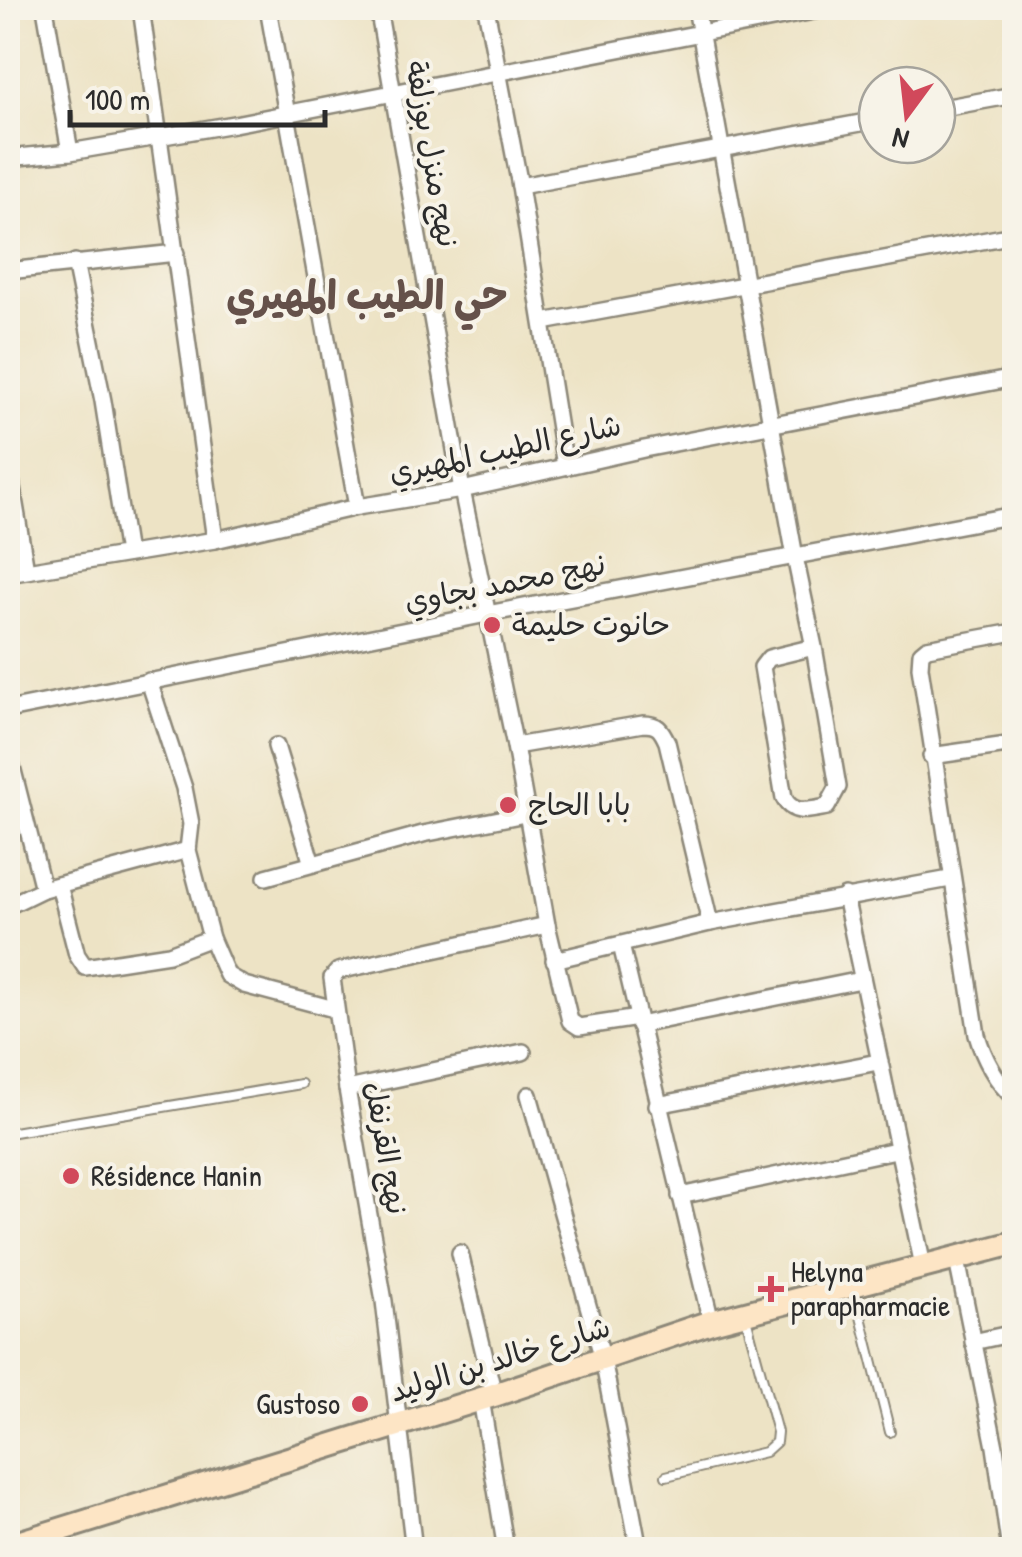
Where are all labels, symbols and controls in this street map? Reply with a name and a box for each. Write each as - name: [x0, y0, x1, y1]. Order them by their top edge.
- street label: نهج منزل بوزلفة: [396, 57, 469, 250]
- scale bar: [70, 65, 325, 127]
- north arrow: [857, 65, 957, 165]
- text: 100 m: [85, 79, 150, 119]
- text: N: [888, 119, 913, 159]
- district label: حي الطيب المهيري: [226, 267, 508, 331]
- street label: شارع الطيب المهيري: [385, 404, 625, 494]
- street label: نهج محمد بجاوي: [401, 543, 609, 623]
- place label: حانوت حليمة: [512, 604, 669, 644]
- marker: حانوت حليمة: [481, 614, 503, 636]
- place label: بابا الحاج: [528, 784, 631, 825]
- marker: بابا الحاج: [497, 794, 519, 816]
- street label: نهج القرنفل: [355, 1078, 418, 1218]
- place label: Résidence Hanin: [91, 1155, 262, 1195]
- marker: Résidence Hanin: [60, 1165, 82, 1187]
- place label: Helyna parapharmacie: [791, 1251, 950, 1325]
- marker: Helyna parapharmacie: [760, 1278, 782, 1300]
- street label: شارع خالد بن الوليد: [385, 1306, 615, 1412]
- place label: Gustoso: [256, 1383, 340, 1423]
- marker: Gustoso: [349, 1393, 371, 1415]

